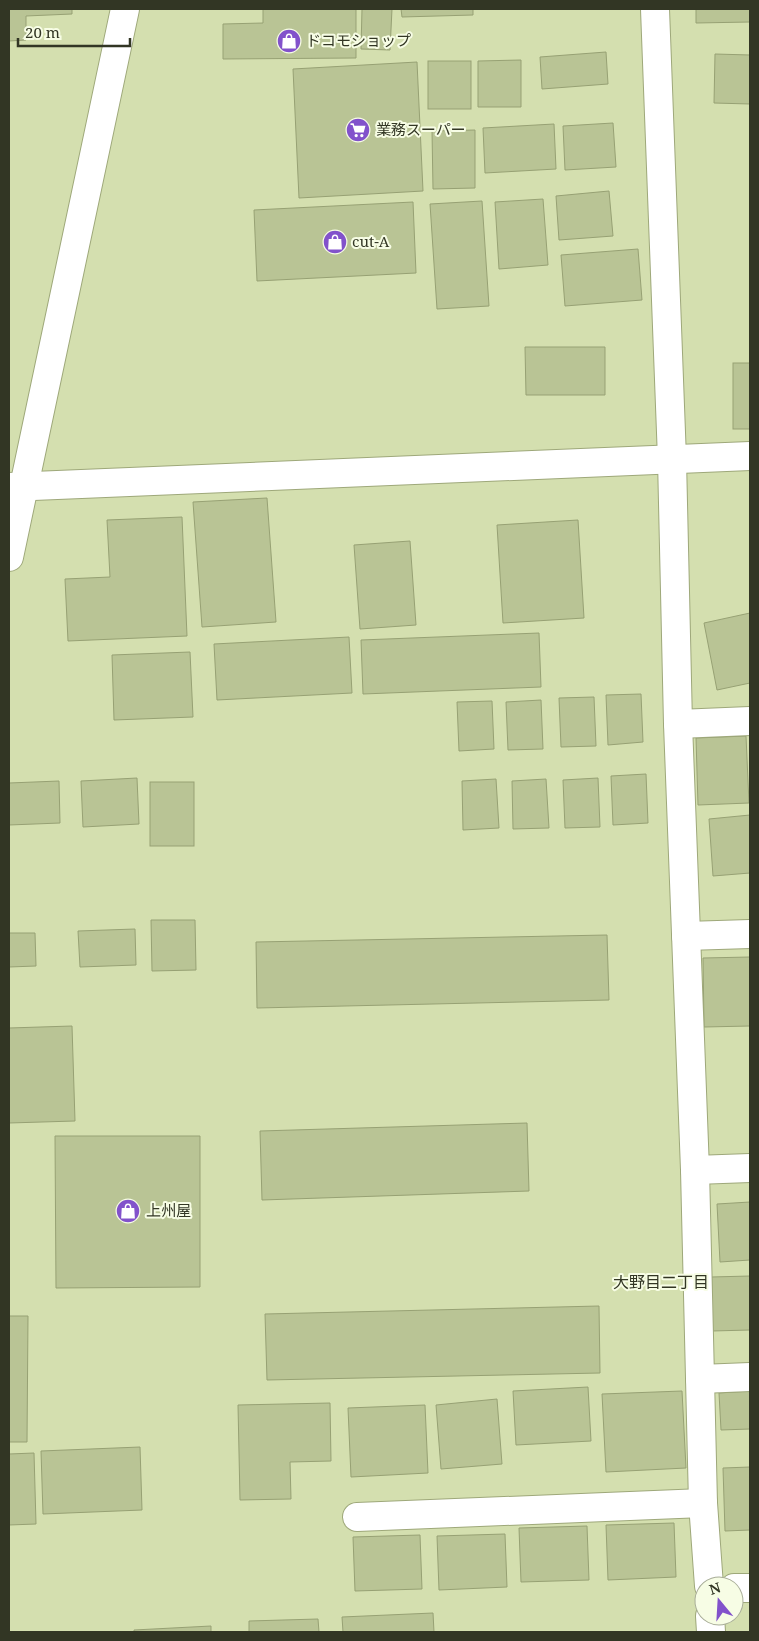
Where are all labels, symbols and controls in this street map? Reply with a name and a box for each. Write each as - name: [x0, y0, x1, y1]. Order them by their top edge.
- scale bar: [18, 15, 130, 47]
- text: 20 m: [25, 22, 60, 42]
- shop icon: ドコモショップ: [276, 28, 302, 54]
- place label: ドコモショップ: [306, 30, 411, 50]
- supermarket icon: 業務スーパー: [345, 117, 371, 143]
- place label: 業務スーパー: [376, 119, 466, 139]
- shop icon: cut-A: [322, 229, 348, 255]
- place label: cut-A: [352, 231, 390, 251]
- shop icon: 上州屋: [115, 1198, 141, 1224]
- place label: 上州屋: [146, 1200, 191, 1220]
- district label: 大野目二丁目: [613, 1271, 709, 1293]
- north arrow: [694, 1576, 744, 1626]
- text: N: [707, 1577, 723, 1599]

